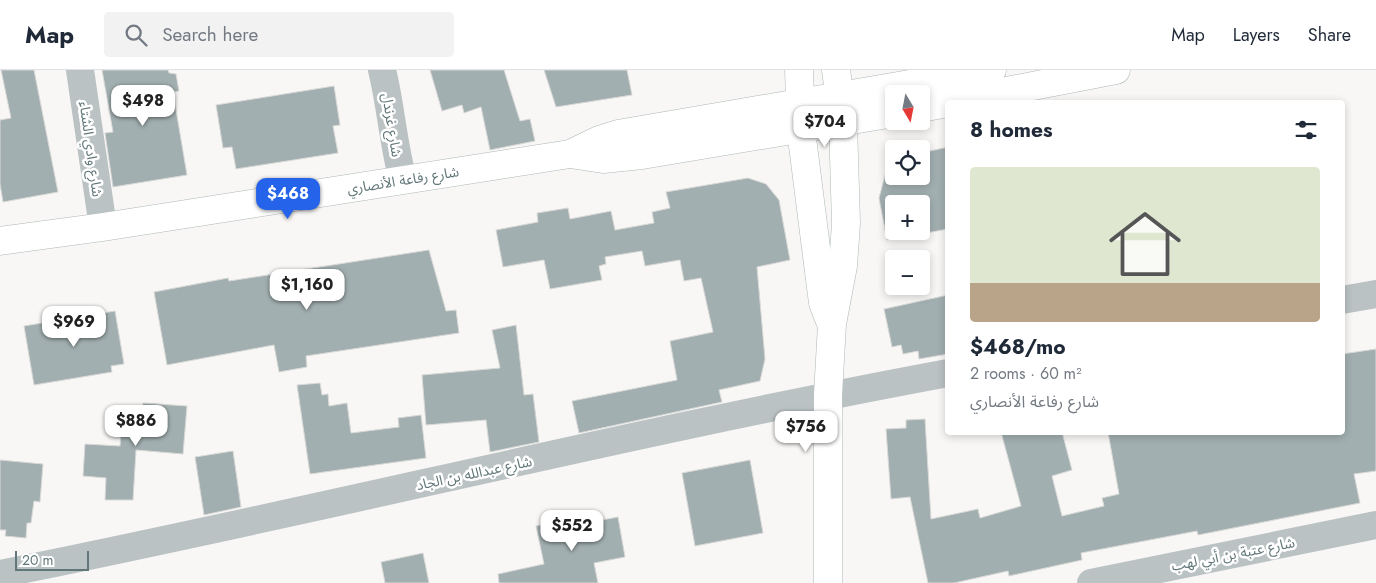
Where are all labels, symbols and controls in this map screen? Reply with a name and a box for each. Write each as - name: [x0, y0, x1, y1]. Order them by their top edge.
- search box: [104, 12, 454, 57]
- text: Map: [25, 17, 74, 52]
- icon: search: [122, 21, 150, 49]
- text: Search here: [162, 21, 258, 48]
- text: Map: [1171, 22, 1205, 48]
- text: Layers: [1233, 22, 1280, 48]
- text: Share: [1308, 22, 1351, 48]
- pin: $498: [113, 85, 173, 127]
- north arrow: [885, 85, 930, 130]
- map controls: [885, 85, 930, 295]
- text: $498: [122, 89, 164, 112]
- street label: شارع غرندل: [376, 92, 407, 159]
- street label: شارع وادي الشتاء: [73, 100, 108, 198]
- pin: $704: [795, 106, 855, 148]
- text: $704: [804, 110, 846, 133]
- text: 8 homes: [970, 115, 1053, 145]
- icon: filters: [1292, 116, 1320, 144]
- button: locate: [885, 140, 930, 185]
- street label: شارع رفاعة الأنصاري: [346, 161, 461, 200]
- pin: $468: [258, 178, 318, 220]
- text: $468: [267, 182, 309, 205]
- button: +: [885, 195, 930, 240]
- icon: home: [1100, 199, 1190, 289]
- button: −: [885, 250, 930, 295]
- pin: $1,160: [266, 268, 348, 311]
- text: $1,160: [281, 273, 333, 296]
- pin: $969: [44, 306, 104, 348]
- text: $969: [53, 310, 95, 333]
- text: $468/mo: [970, 332, 1066, 362]
- text: 2 rooms · 60 m²: [970, 362, 1082, 385]
- text: شارع رفاعة الأنصاري: [970, 390, 1099, 413]
- pin: $886: [106, 404, 166, 447]
- text: $886: [116, 409, 156, 432]
- pin: $756: [776, 410, 836, 453]
- text: $756: [786, 415, 826, 438]
- street label: شارع عبدالله بن الجاد: [414, 451, 534, 496]
- pin: $552: [542, 510, 602, 552]
- text: $552: [551, 514, 593, 537]
- street label: شارع عتبة بن أبي لهب: [1170, 532, 1297, 577]
- scale bar: [15, 548, 89, 571]
- text: 20 m: [22, 550, 54, 570]

